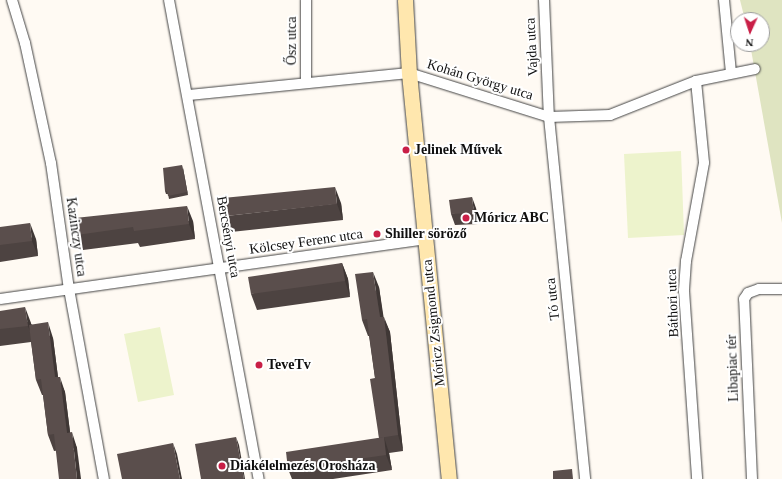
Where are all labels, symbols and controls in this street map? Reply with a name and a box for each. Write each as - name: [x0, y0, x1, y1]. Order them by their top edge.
- north arrow: [730, 12, 770, 52]
- street label: Ősz utca: [284, 17, 300, 65]
- street label: Vajda utca: [522, 17, 542, 77]
- text: N: [745, 37, 754, 49]
- street label: Kohán György utca: [425, 56, 535, 104]
- place label: Jelinek Művek: [414, 142, 502, 158]
- marker: Jelinek Művek: [401, 145, 411, 155]
- street label: Bercsényi utca: [213, 195, 243, 279]
- street label: Kazinczy utca: [62, 196, 90, 278]
- place label: Móricz ABC: [474, 210, 550, 226]
- marker: Móricz ABC: [461, 213, 471, 223]
- street label: Kölcsey Ferenc utca: [248, 226, 364, 258]
- place label: Shiller söröző: [385, 226, 467, 242]
- marker: Shiller söröző: [372, 229, 382, 239]
- street label: Móricz Zsigmond utca: [419, 259, 449, 387]
- street label: Báthori utca: [663, 268, 683, 338]
- street label: Tó utca: [542, 277, 564, 321]
- street label: Libapiac tér: [723, 334, 743, 402]
- place label: TeveTv: [267, 357, 311, 373]
- marker: TeveTv: [254, 360, 264, 370]
- place label: Diákélelmezés Orosháza: [230, 458, 376, 474]
- marker: Diákélelmezés Orosháza: [217, 461, 227, 471]

